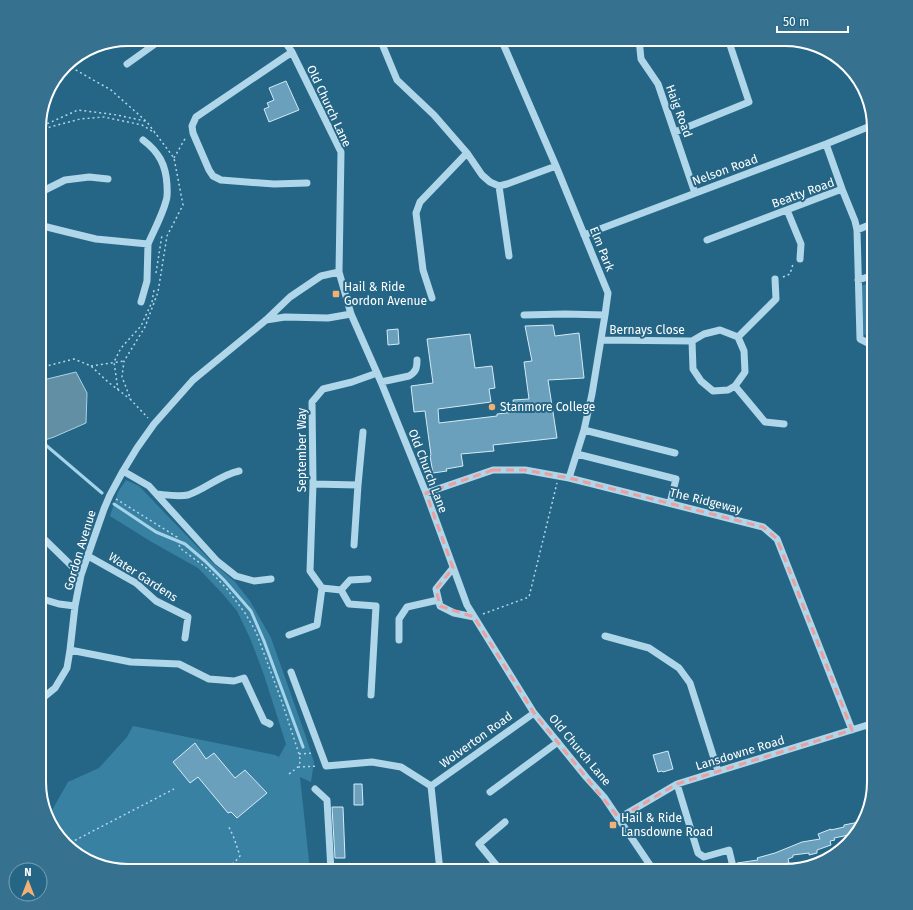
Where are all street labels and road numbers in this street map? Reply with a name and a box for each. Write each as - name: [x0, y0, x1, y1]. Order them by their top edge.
- street label: Old Church Lane: [304, 63, 354, 149]
- street label: Haig Road: [663, 83, 695, 139]
- street label: Nelson Road: [690, 152, 760, 188]
- street label: Beatty Road: [770, 175, 836, 211]
- street label: Elm Park: [587, 225, 618, 274]
- street label: Bernays Close: [609, 323, 685, 337]
- street label: September Way: [295, 408, 309, 492]
- street label: Old Church Lane: [406, 427, 450, 515]
- street label: The Ridgeway: [668, 485, 744, 517]
- street label: Gordon Avenue: [61, 508, 99, 592]
- street label: Water Gardens: [106, 550, 180, 605]
- street label: Wolverton Road: [437, 709, 515, 771]
- street label: Old Church Lane: [546, 711, 614, 789]
- street label: Lansdowne Road: [694, 733, 786, 773]

